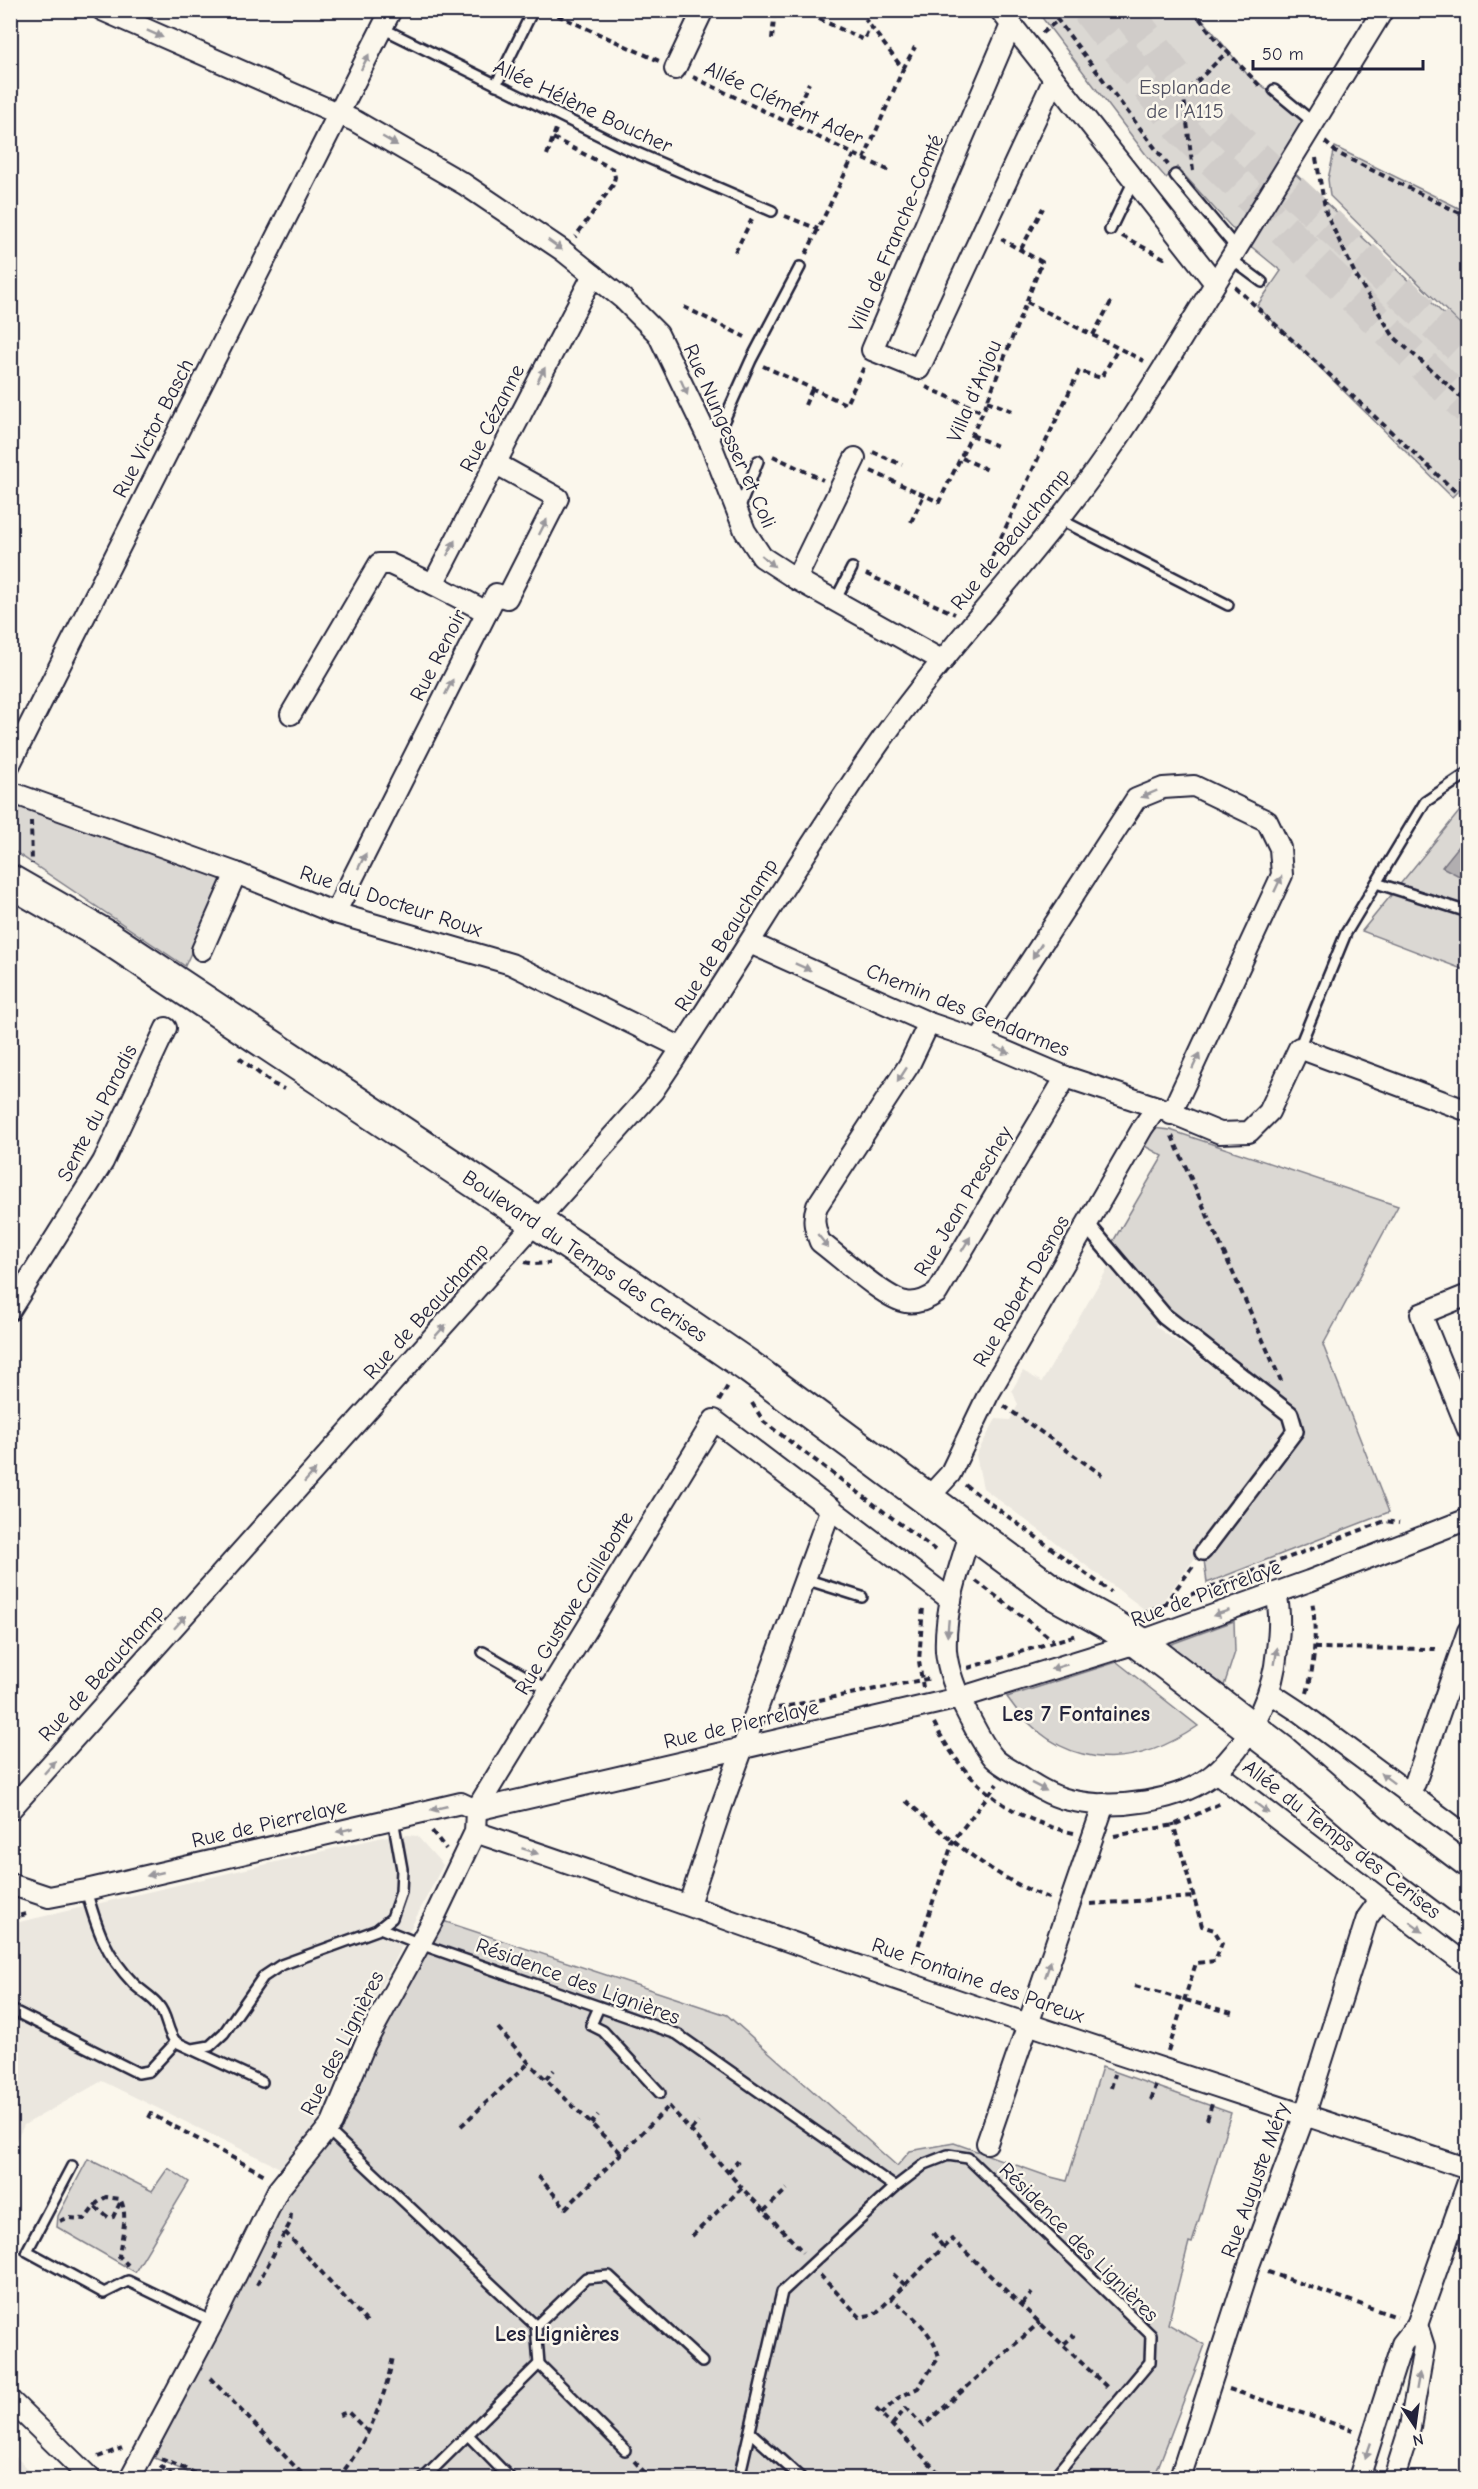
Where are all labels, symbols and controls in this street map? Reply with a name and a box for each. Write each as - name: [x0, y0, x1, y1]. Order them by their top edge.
- one-way arrow: [147, 29, 165, 39]
- scale bar: [1253, 33, 1422, 71]
- text: 50 m: [1262, 44, 1304, 65]
- one-way arrow: [359, 53, 369, 71]
- street label: Allée Hélène Boucher: [490, 54, 677, 158]
- street label: Allée Clément Ader: [701, 56, 868, 151]
- park label: Esplanade de l'A115: [1139, 75, 1231, 123]
- street label: Villa de Franche-Comté: [844, 131, 948, 335]
- one-way arrow: [382, 136, 399, 146]
- one-way arrow: [546, 239, 562, 251]
- street label: Villa d'Anjou: [942, 336, 1006, 446]
- street label: Rue Nungesser et Coli: [679, 340, 781, 532]
- street label: Rue Victor Basch: [108, 355, 198, 501]
- street label: Rue Cézanne: [455, 360, 529, 476]
- one-way arrow: [536, 366, 546, 383]
- one-way arrow: [679, 378, 689, 396]
- street label: Rue de Beauchamp: [946, 463, 1074, 615]
- one-way arrow: [538, 518, 548, 536]
- one-way arrow: [446, 539, 456, 557]
- one-way arrow: [760, 554, 776, 567]
- street label: Rue Renoir: [405, 605, 472, 705]
- one-way arrow: [444, 678, 454, 695]
- one-way arrow: [1139, 789, 1157, 799]
- one-way arrow: [356, 852, 366, 870]
- street label: Rue de Beauchamp: [669, 854, 783, 1016]
- street label: Rue du Docteur Roux: [297, 860, 485, 942]
- one-way arrow: [1273, 876, 1282, 893]
- one-way arrow: [1032, 943, 1043, 959]
- street label: Chemin des Gendarmes: [863, 958, 1073, 1062]
- one-way arrow: [795, 962, 812, 971]
- street label: Sente du Paradis: [52, 1040, 142, 1186]
- one-way arrow: [994, 1045, 1012, 1055]
- one-way arrow: [1191, 1052, 1201, 1070]
- one-way arrow: [897, 1067, 908, 1083]
- street label: Rue Jean Preschey: [909, 1121, 1018, 1280]
- street label: Boulevard du Temps des Cerises: [458, 1165, 712, 1347]
- street label: Rue Robert Desnos: [968, 1211, 1074, 1371]
- one-way arrow: [817, 1233, 829, 1249]
- one-way arrow: [961, 1236, 972, 1252]
- street label: Rue de Beauchamp: [358, 1238, 494, 1384]
- one-way arrow: [433, 1324, 446, 1339]
- one-way arrow: [303, 1469, 317, 1484]
- street label: Rue Gustave Caillebotte: [510, 1507, 638, 1699]
- street label: Rue de Pierrelaye: [1128, 1555, 1284, 1631]
- street label: Rue de Beauchamp: [33, 1600, 169, 1746]
- one-way arrow: [1212, 1608, 1230, 1618]
- one-way arrow: [173, 1614, 187, 1629]
- one-way arrow: [943, 1619, 953, 1638]
- one-way arrow: [1272, 1646, 1281, 1665]
- one-way arrow: [1050, 1663, 1068, 1672]
- street label: Rue de Pierrelaye: [661, 1694, 821, 1754]
- district label: Les 7 Fontaines: [1002, 1701, 1150, 1727]
- street label: Allée du Temps des Cerises: [1238, 1754, 1446, 1924]
- one-way arrow: [43, 1760, 56, 1775]
- one-way arrow: [1379, 1772, 1395, 1784]
- one-way arrow: [1031, 1783, 1048, 1792]
- street label: Rue de Pierrelaye: [189, 1793, 349, 1853]
- one-way arrow: [1255, 1801, 1270, 1813]
- one-way arrow: [430, 1804, 449, 1813]
- one-way arrow: [335, 1826, 354, 1835]
- one-way arrow: [521, 1846, 539, 1856]
- one-way arrow: [145, 1870, 164, 1879]
- one-way arrow: [1409, 1921, 1424, 1933]
- street label: Rue Fontaine des Pareux: [869, 1932, 1087, 2028]
- street label: Résidence des Lignières: [473, 1933, 683, 2029]
- one-way arrow: [1043, 1960, 1053, 1978]
- street label: Rue des Lignières: [295, 1967, 389, 2119]
- street label: Rue Auguste Méry: [1216, 2099, 1294, 2261]
- street label: Résidence des Lignières: [994, 2157, 1164, 2327]
- district label: Les Lignières: [495, 2321, 619, 2347]
- one-way arrow: [1414, 2371, 1423, 2390]
- north arrow: [1385, 2396, 1445, 2456]
- text: N: [1411, 2430, 1425, 2450]
- one-way arrow: [1363, 2442, 1373, 2460]

